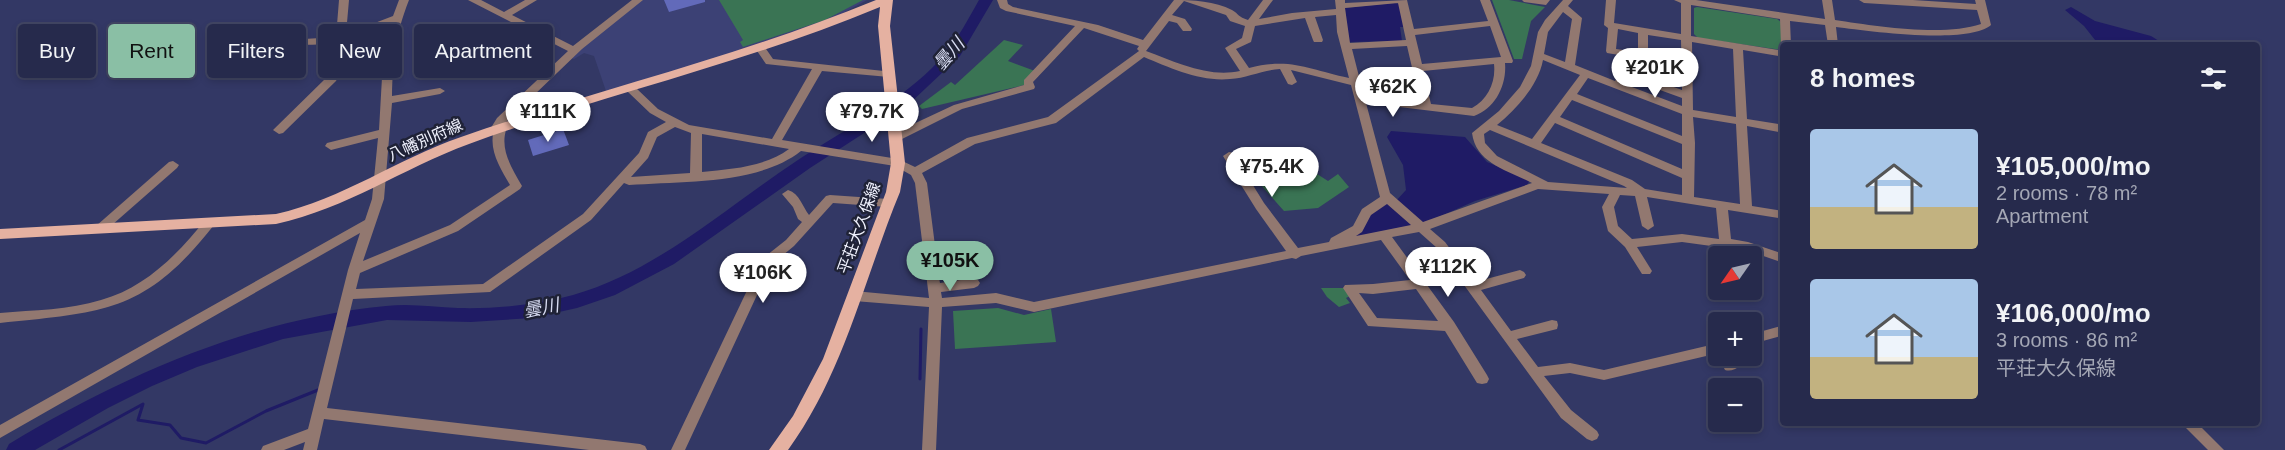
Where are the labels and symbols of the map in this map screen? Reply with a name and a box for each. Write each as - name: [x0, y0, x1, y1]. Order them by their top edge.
- water label: 曇川: [930, 32, 970, 74]
- pin: ¥201K: [1613, 48, 1697, 99]
- pin: ¥62K: [1357, 67, 1429, 118]
- pin: ¥111K: [506, 92, 590, 143]
- pin: ¥79.7K: [823, 92, 921, 143]
- street label: 八幡別府線: [385, 116, 465, 164]
- pin: ¥75.4K: [1223, 147, 1321, 198]
- street label: 平荘大久保線: [835, 180, 883, 276]
- pin: ¥105K: [908, 241, 992, 292]
- north arrow: [1708, 246, 1762, 300]
- pin: ¥112K: [1406, 247, 1490, 298]
- pin: ¥106K: [721, 253, 805, 304]
- water label: 曇川: [521, 294, 563, 321]

